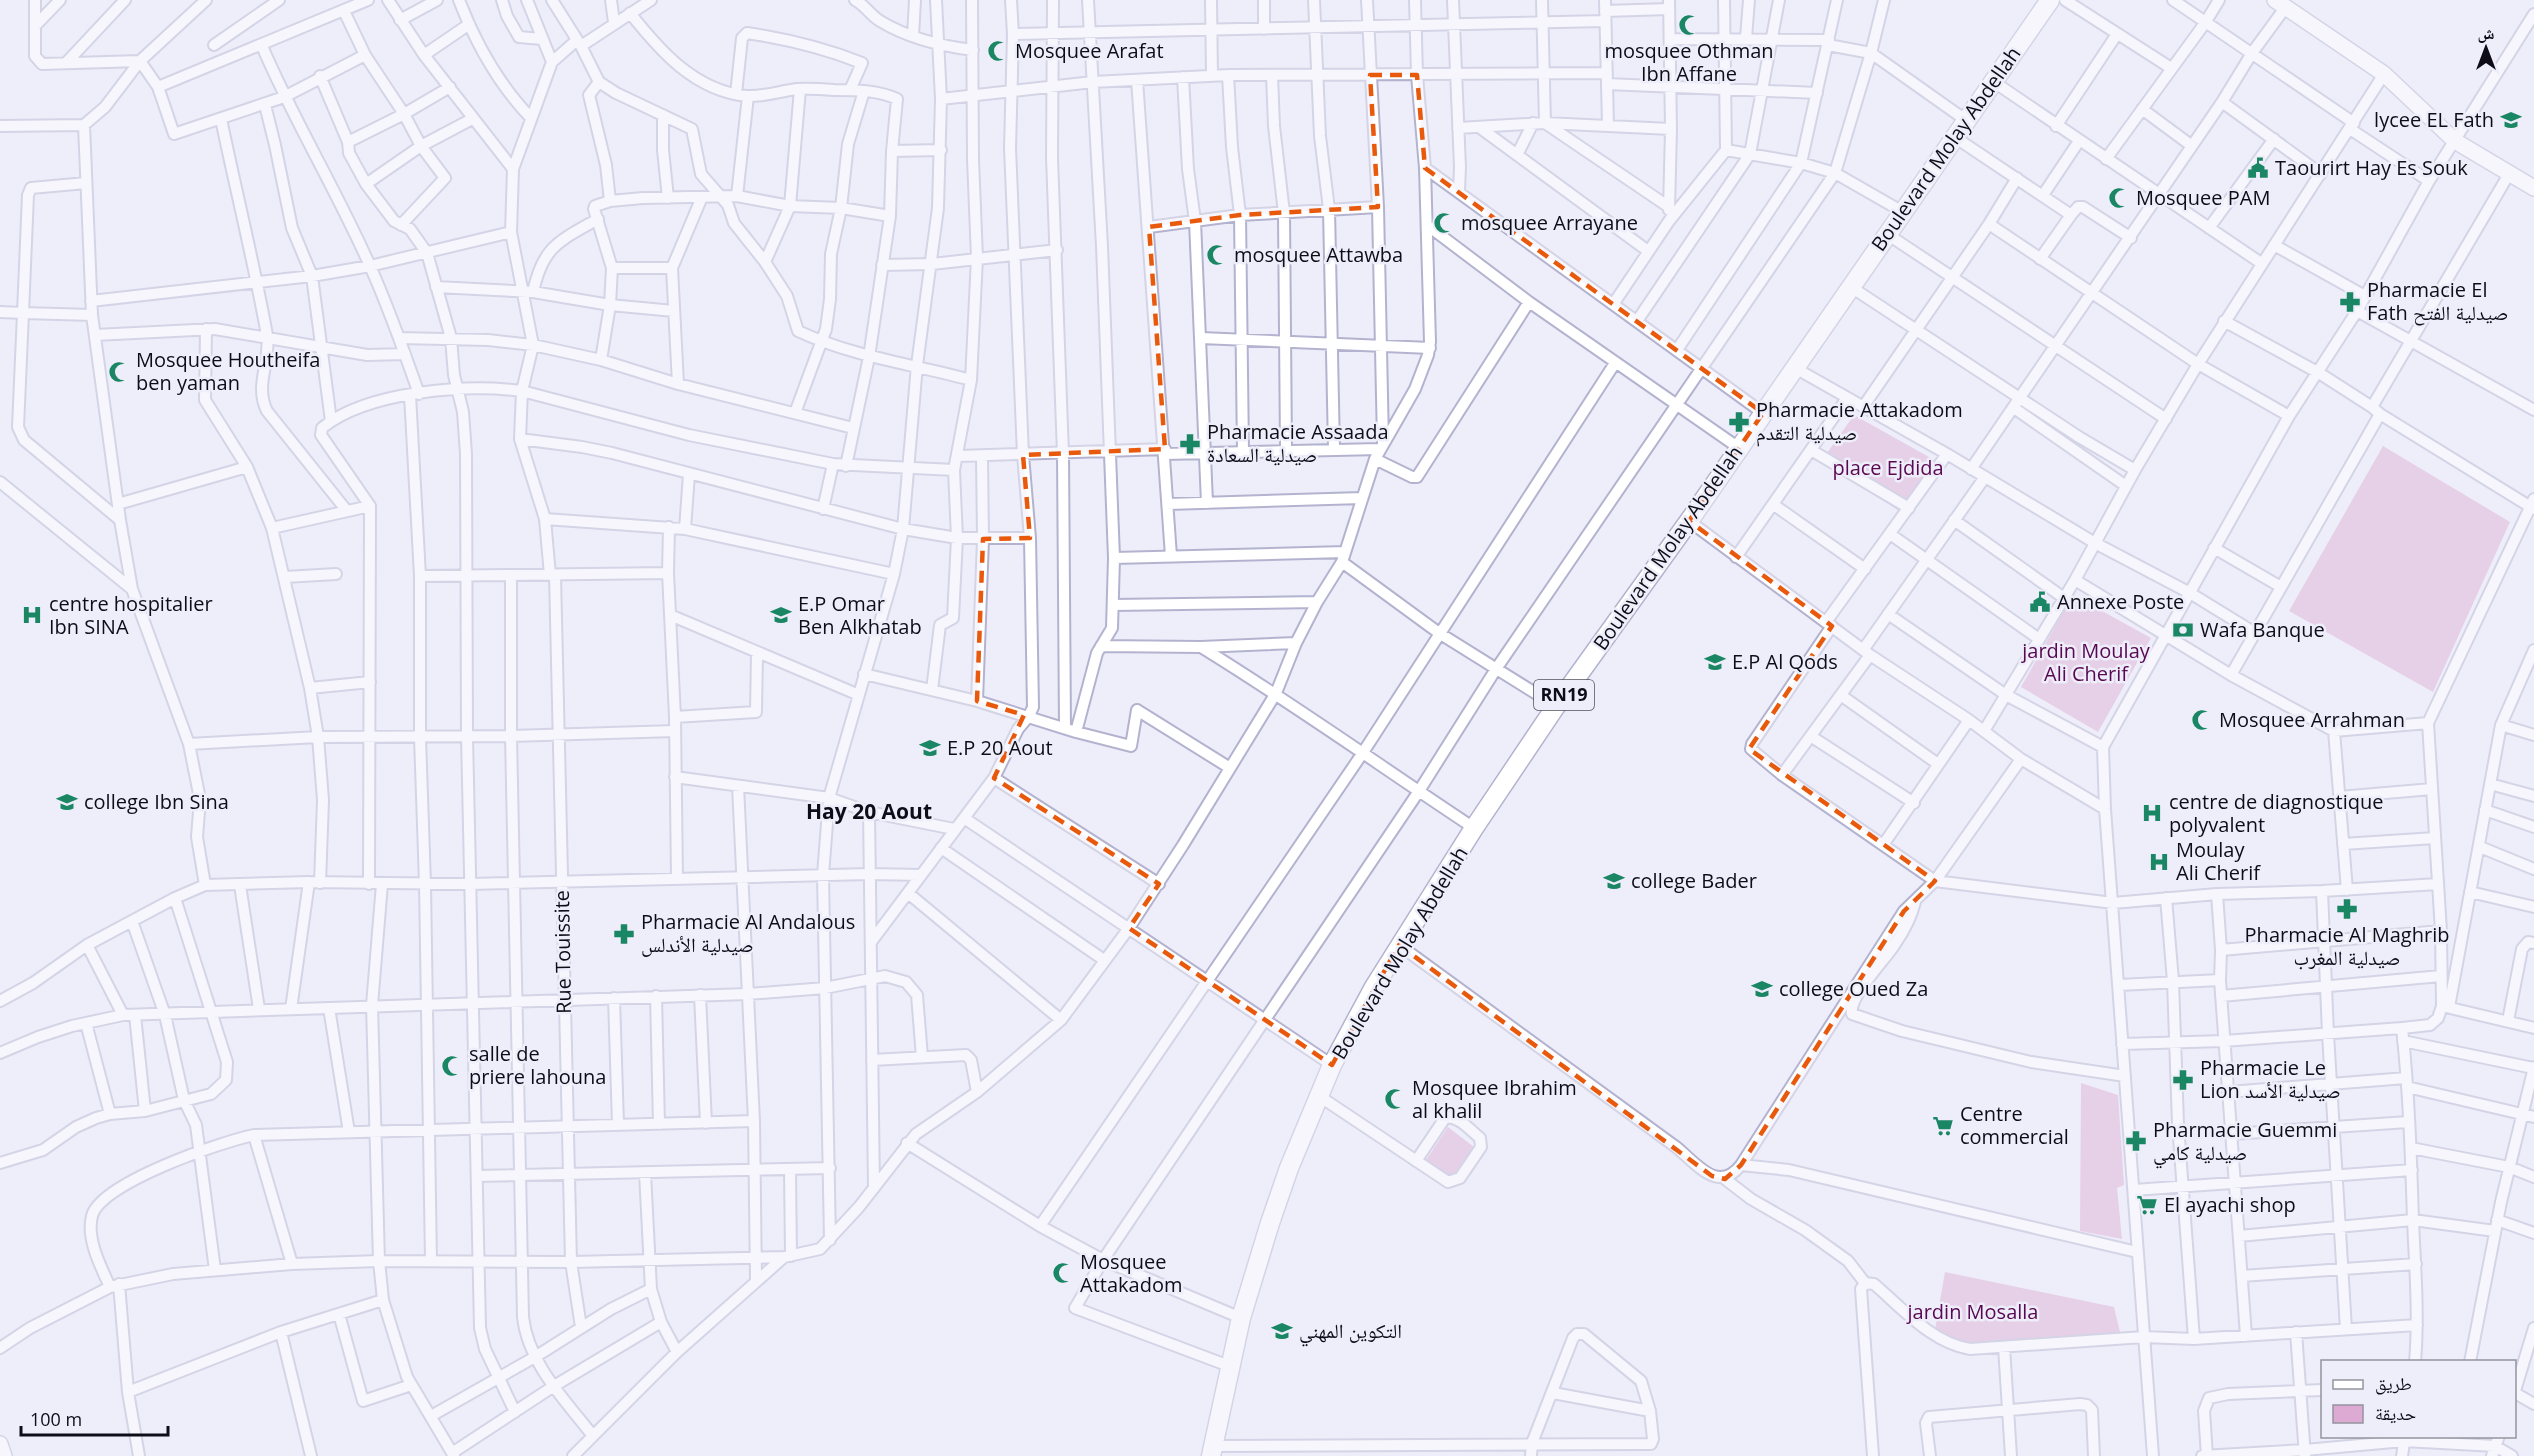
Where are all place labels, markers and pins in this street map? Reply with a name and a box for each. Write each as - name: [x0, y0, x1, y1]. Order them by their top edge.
- mosque icon: mosquee Othman Ibn Affane: [1677, 13, 1701, 37]
- place label: Mosquee Arafat: [1015, 37, 1164, 64]
- place label: mosquee Othman Ibn Affane: [1604, 37, 1774, 87]
- mosque icon: Mosquee Arafat: [986, 39, 1010, 63]
- place label: lycee EL Fath: [2374, 106, 2494, 133]
- school or university icon: lycee EL Fath: [2499, 108, 2523, 132]
- place label: Taourirt Hay Es Souk: [2275, 154, 2468, 181]
- public building icon: Taourirt Hay Es Souk: [2246, 156, 2270, 180]
- place label: Mosquee PAM: [2136, 184, 2270, 211]
- mosque icon: Mosquee PAM: [2107, 186, 2131, 210]
- place label: mosquee Arrayane: [1461, 209, 1638, 236]
- mosque icon: mosquee Arrayane: [1432, 211, 1456, 235]
- place label: mosquee Attawba: [1234, 241, 1403, 268]
- mosque icon: mosquee Attawba: [1205, 243, 1229, 267]
- place label: Pharmacie El Fath صيدلية الفتح: [2367, 276, 2508, 326]
- pharmacy icon: Pharmacie El Fath صيدلية الفتح: [2338, 290, 2362, 314]
- place label: Mosquee Houtheifa ben yaman: [136, 346, 320, 396]
- mosque icon: Mosquee Houtheifa ben yaman: [107, 360, 131, 384]
- place label: Pharmacie Attakadom صيدلية التقدم: [1756, 396, 1963, 447]
- pharmacy icon: Pharmacie Attakadom صيدلية التقدم: [1727, 410, 1751, 434]
- place label: Pharmacie Assaada صيدلية السعادة: [1207, 418, 1389, 468]
- pharmacy icon: Pharmacie Assaada صيدلية السعادة: [1178, 432, 1202, 456]
- place label: Annexe Poste: [2057, 588, 2184, 615]
- place label: centre hospitalier Ibn SINA: [49, 590, 213, 640]
- place label: E.P Omar Ben Alkhatab: [798, 590, 922, 640]
- public building icon: Annexe Poste: [2028, 590, 2052, 614]
- hospital icon: centre hospitalier Ibn SINA: [20, 603, 44, 627]
- school or university icon: E.P Omar Ben Alkhatab: [769, 603, 793, 627]
- place label: Wafa Banque: [2200, 616, 2325, 643]
- bank icon: Wafa Banque: [2171, 618, 2195, 642]
- place label: E.P Al Qods: [1732, 648, 1838, 675]
- school or university icon: E.P Al Qods: [1703, 650, 1727, 674]
- place label: Mosquee Arrahman: [2219, 706, 2405, 733]
- mosque icon: Mosquee Arrahman: [2190, 708, 2214, 732]
- place label: E.P 20 Aout: [947, 734, 1053, 761]
- school or university icon: E.P 20 Aout: [918, 736, 942, 760]
- place label: college Ibn Sina: [84, 788, 229, 815]
- place label: centre de diagnostique polyvalent: [2169, 788, 2383, 838]
- school or university icon: college Ibn Sina: [55, 790, 79, 814]
- hospital icon: centre de diagnostique polyvalent: [2140, 801, 2164, 825]
- place label: Moulay Ali Cherif: [2176, 836, 2261, 886]
- hospital icon: Moulay Ali Cherif: [2147, 850, 2171, 874]
- place label: college Bader: [1631, 867, 1757, 894]
- school or university icon: college Bader: [1602, 869, 1626, 893]
- pharmacy icon: Pharmacie Al Maghrib صيدلية المغرب: [2335, 897, 2359, 921]
- place label: Pharmacie Al Andalous صيدلية الأندلس: [641, 908, 855, 958]
- place label: Pharmacie Al Maghrib صيدلية المغرب: [2245, 921, 2449, 971]
- pharmacy icon: Pharmacie Al Andalous صيدلية الأندلس: [612, 922, 636, 946]
- place label: college Oued Za: [1779, 975, 1928, 1002]
- school or university icon: college Oued Za: [1750, 977, 1774, 1001]
- place label: salle de priere lahouna: [469, 1040, 606, 1090]
- mosque icon: salle de priere lahouna: [440, 1054, 464, 1078]
- place label: Pharmacie Le Lion صيدلية الأسد: [2200, 1054, 2341, 1104]
- pharmacy icon: Pharmacie Le Lion صيدلية الأسد: [2171, 1068, 2195, 1092]
- place label: Mosquee Ibrahim al khalil: [1412, 1074, 1577, 1124]
- mosque icon: Mosquee Ibrahim al khalil: [1383, 1087, 1407, 1111]
- place label: Centre commercial: [1960, 1100, 2069, 1150]
- supermarket icon: Centre commercial: [1931, 1114, 1955, 1138]
- place label: Pharmacie Guemmi صيدلية كامي: [2153, 1116, 2337, 1169]
- pharmacy icon: Pharmacie Guemmi صيدلية كامي: [2124, 1129, 2148, 1153]
- place label: El ayachi shop: [2164, 1191, 2296, 1218]
- supermarket icon: El ayachi shop: [2135, 1193, 2159, 1217]
- place label: Mosquee Attakadom: [1080, 1248, 1182, 1298]
- mosque icon: Mosquee Attakadom: [1051, 1261, 1075, 1285]
- place label: التكوين المهني: [1299, 1317, 1402, 1347]
- school or university icon: التكوين المهني: [1270, 1319, 1294, 1343]

